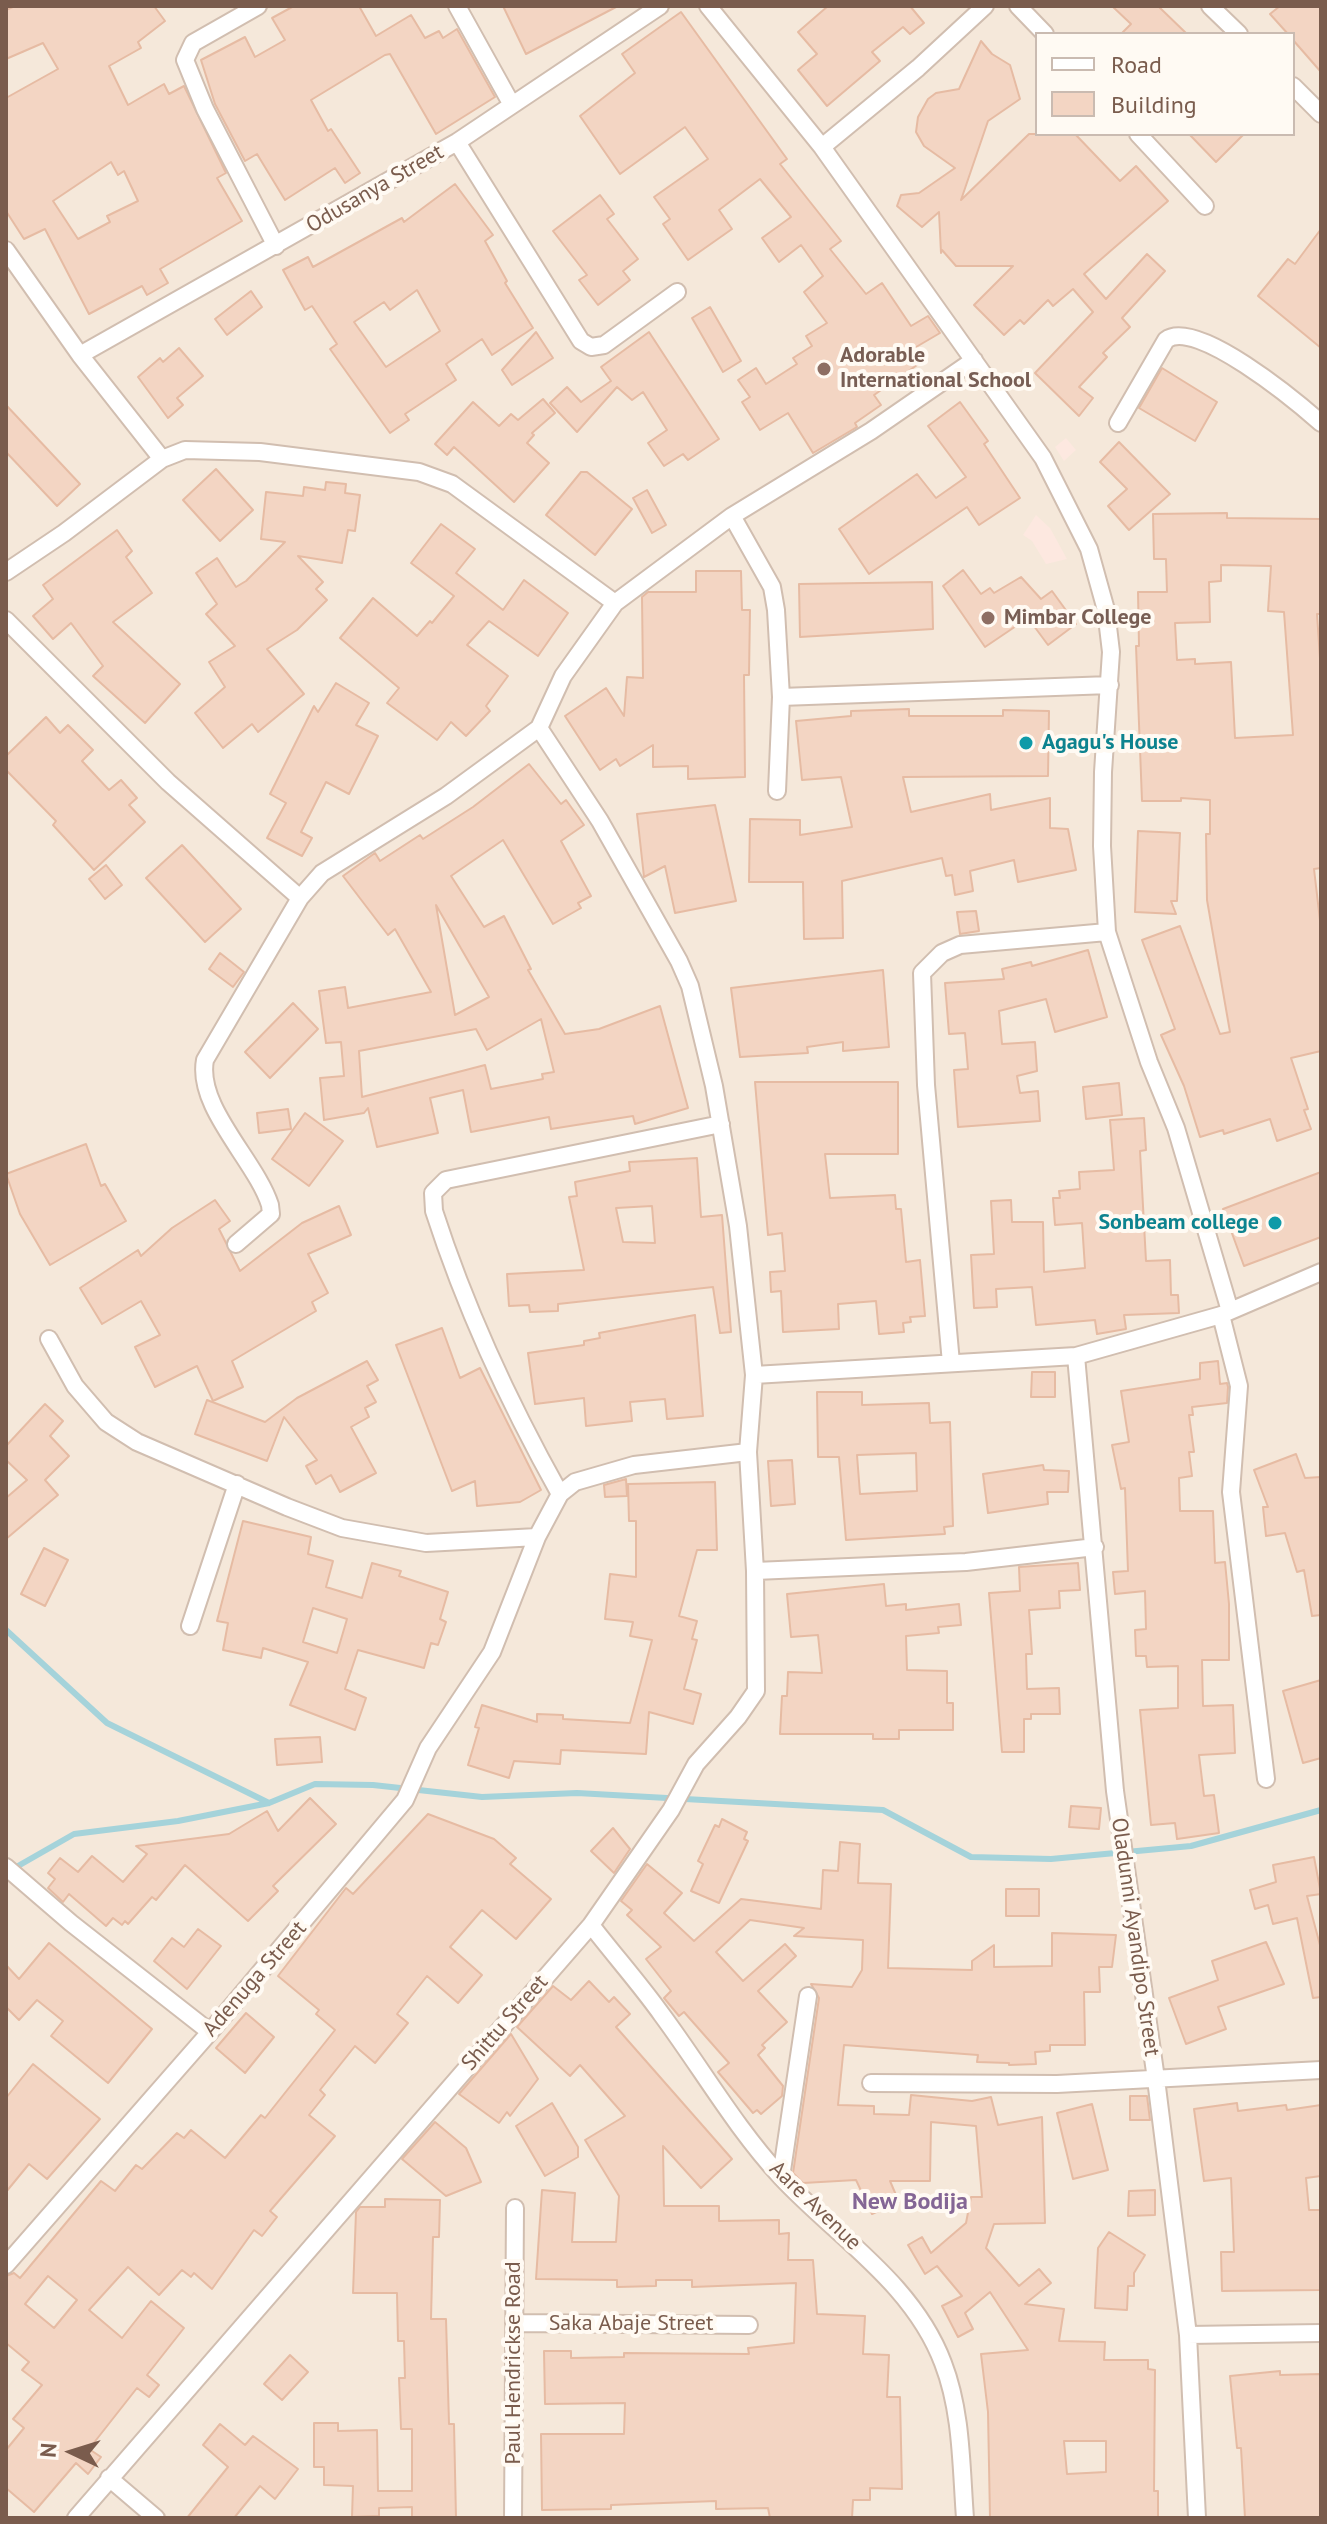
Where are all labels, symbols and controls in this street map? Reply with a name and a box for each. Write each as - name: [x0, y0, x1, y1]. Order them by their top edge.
- legend: [1035, 32, 1295, 136]
- text: Road: [1111, 49, 1162, 80]
- text: Building: [1111, 89, 1197, 120]
- street label: Odusanya Street: [302, 139, 448, 239]
- place label: Adorable International School: [840, 343, 1031, 394]
- marker: Adorable International School: [815, 360, 833, 378]
- place label: Mimbar College: [1004, 605, 1152, 631]
- marker: Mimbar College: [979, 609, 997, 627]
- place label: Agagu's House: [1042, 730, 1178, 756]
- marker: Agagu's House: [1017, 734, 1035, 752]
- place label: Sonbeam college: [1098, 1210, 1259, 1236]
- marker: Sonbeam college: [1266, 1214, 1284, 1232]
- street label: Oladunni Ayandipo Street: [1105, 1816, 1165, 2058]
- street label: Adenuga Street: [198, 1916, 312, 2042]
- street label: Shittu Street: [456, 1970, 554, 2076]
- street label: Aare Avenue: [764, 2156, 866, 2256]
- district label: New Bodija: [852, 2188, 968, 2216]
- street label: Paul Hendrickse Road: [501, 2261, 527, 2465]
- street label: Saka Abaje Street: [549, 2311, 713, 2337]
- north arrow: [32, 2412, 112, 2492]
- text: N: [34, 2442, 63, 2459]

